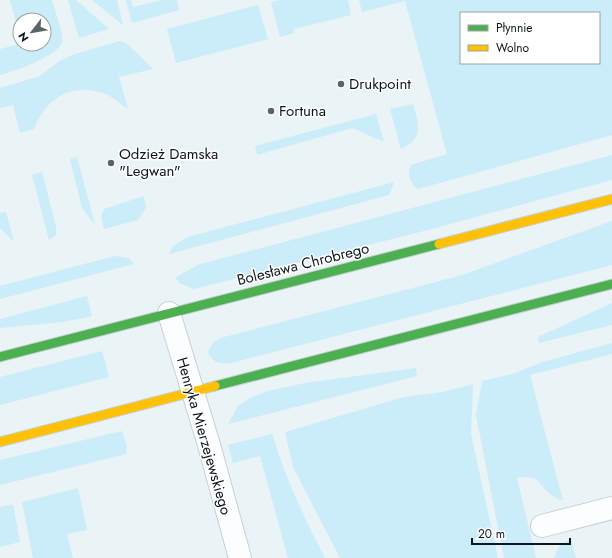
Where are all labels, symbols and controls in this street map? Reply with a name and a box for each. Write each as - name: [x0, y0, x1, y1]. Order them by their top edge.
- north arrow: [12, 12, 52, 52]
- legend: [460, 12, 600, 64]
- text: Płynnie: [496, 19, 533, 37]
- text: N: [14, 29, 33, 45]
- text: Wolno: [496, 39, 530, 57]
- place label: Drukpoint: [349, 73, 411, 95]
- marker: Drukpoint: [336, 79, 346, 89]
- place label: Fortuna: [279, 100, 326, 122]
- marker: Fortuna: [266, 106, 276, 116]
- place label: Odzież Damska "Legwan": [119, 143, 218, 182]
- marker: Odzież Damska "Legwan": [106, 158, 116, 168]
- street label: Bolesława Chrobrego: [235, 237, 371, 291]
- street label: Henryka Mierzejewskiego: [171, 355, 237, 517]
- scale bar: [472, 520, 570, 546]
- text: 20 m: [478, 525, 505, 543]

